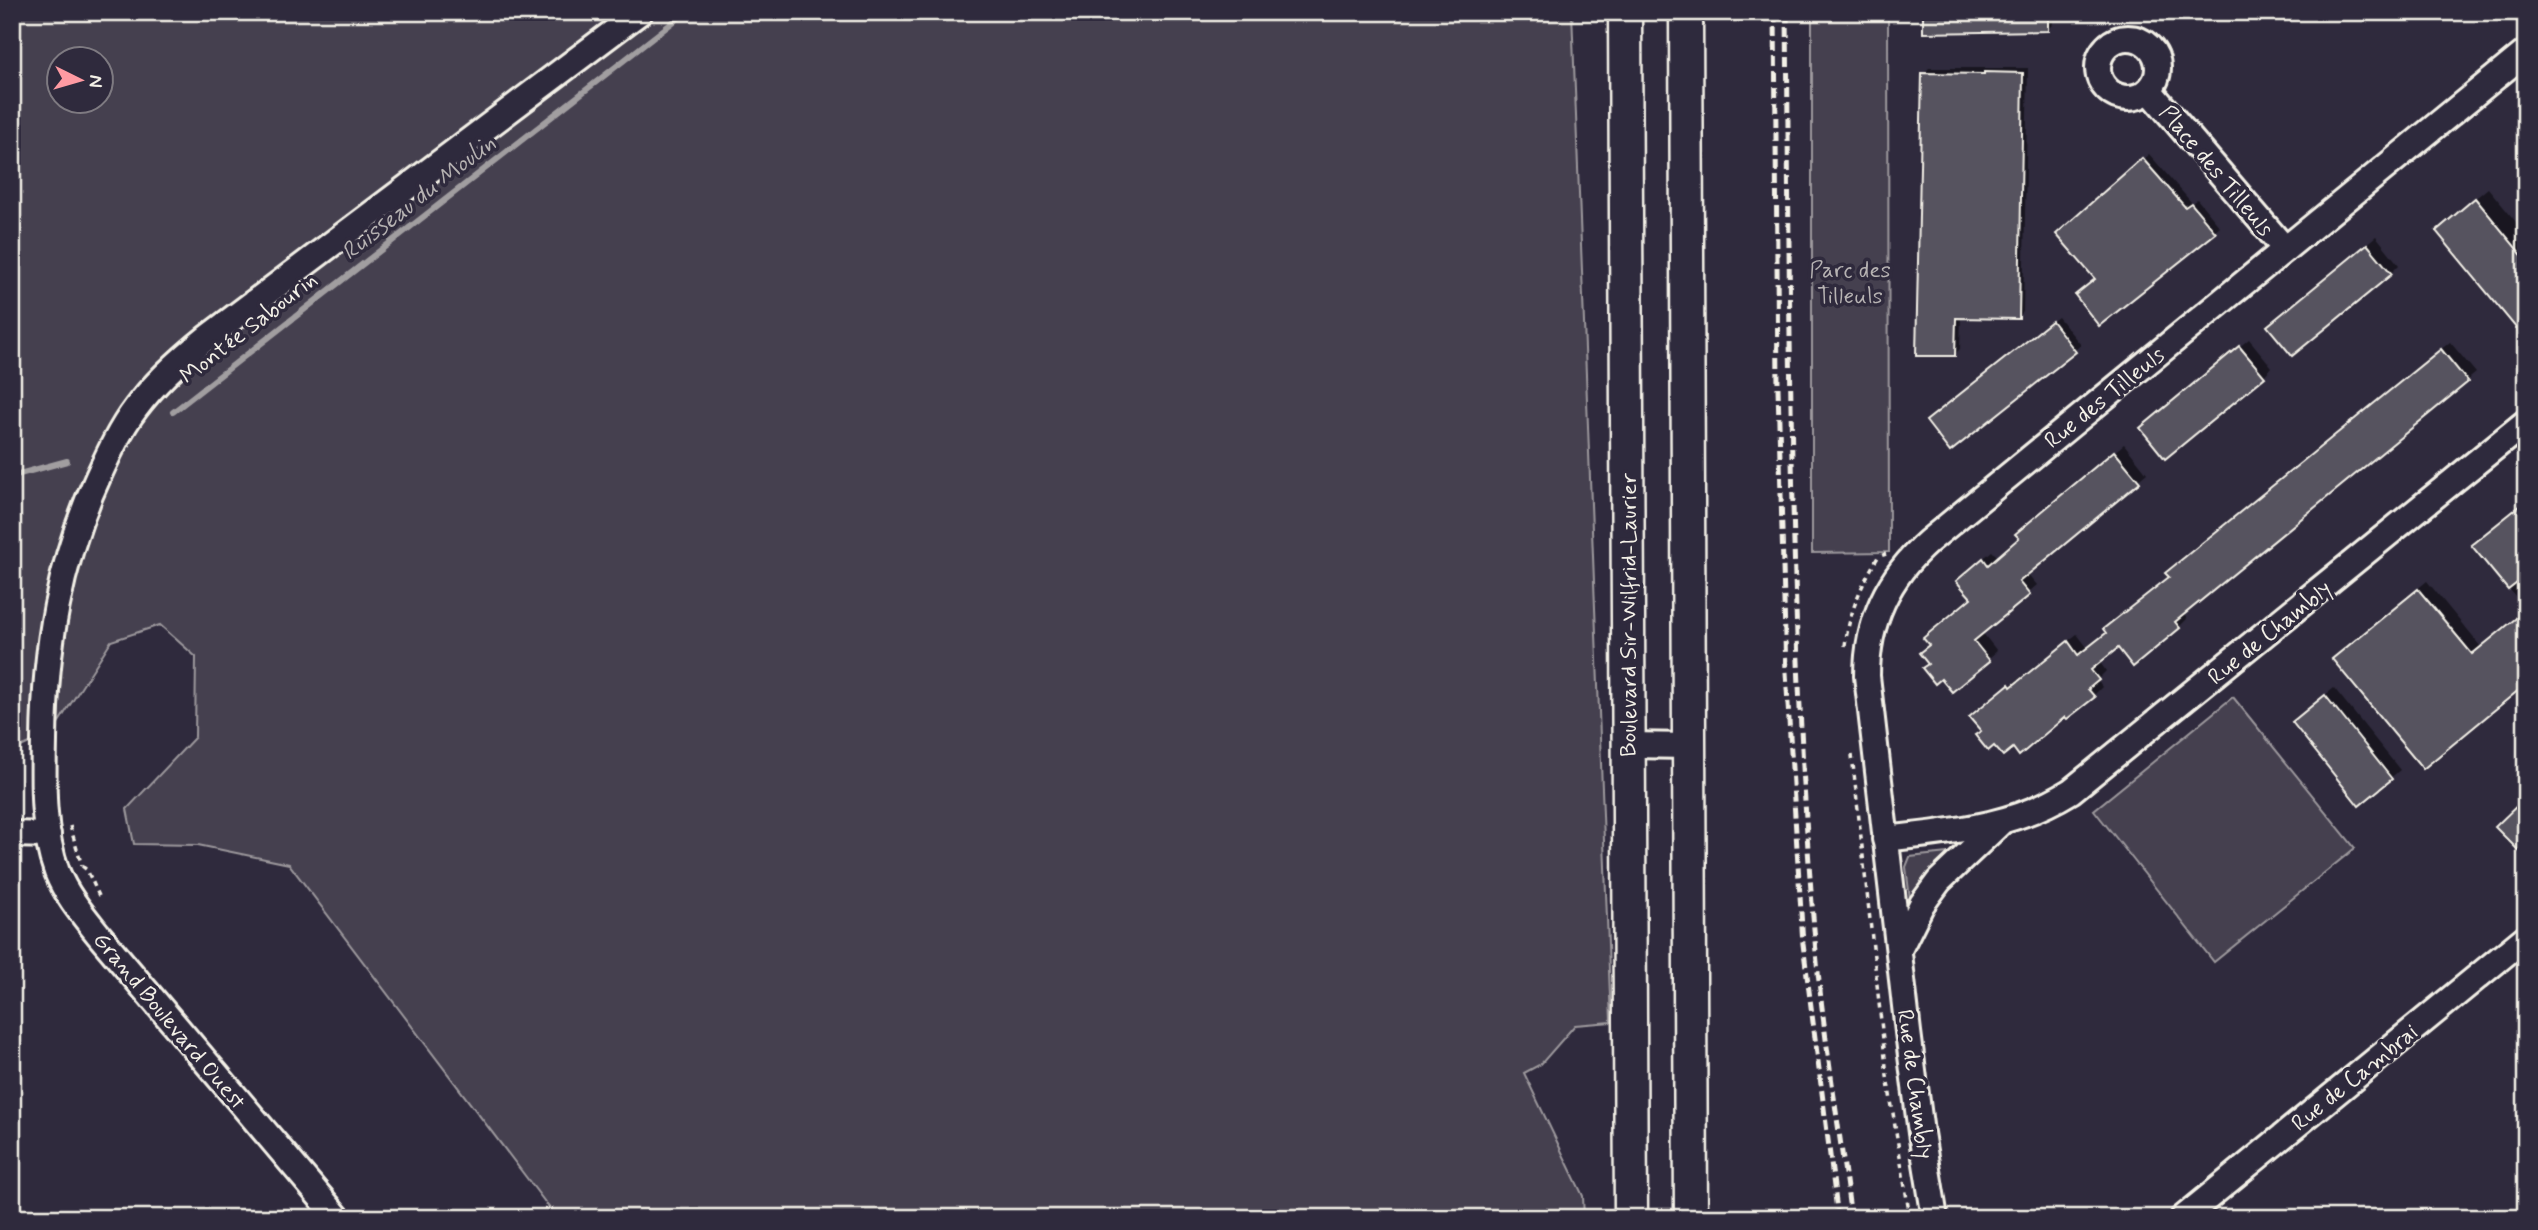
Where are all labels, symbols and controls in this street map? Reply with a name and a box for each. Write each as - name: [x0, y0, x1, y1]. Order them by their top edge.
- north arrow: [46, 46, 116, 116]
- text: N: [82, 74, 108, 89]
- street label: Place des Tilleuls: [2152, 99, 2279, 243]
- water label: Ruisseau du Moulin: [335, 128, 502, 268]
- park label: Parc des Tilleuls: [1809, 256, 1891, 312]
- street label: Montée Sabourin: [174, 265, 324, 392]
- street label: Rue des Tilleuls: [2039, 341, 2172, 456]
- street label: Boulevard Sir-Wilfrid-Laurier: [1615, 473, 1645, 757]
- street label: Rue de Chambly: [2202, 574, 2338, 693]
- street label: Grand Boulevard Ouest: [85, 926, 252, 1117]
- street label: Rue de Chambly: [1889, 1007, 1939, 1161]
- street label: Rue de Cambrai: [2286, 1018, 2425, 1139]

